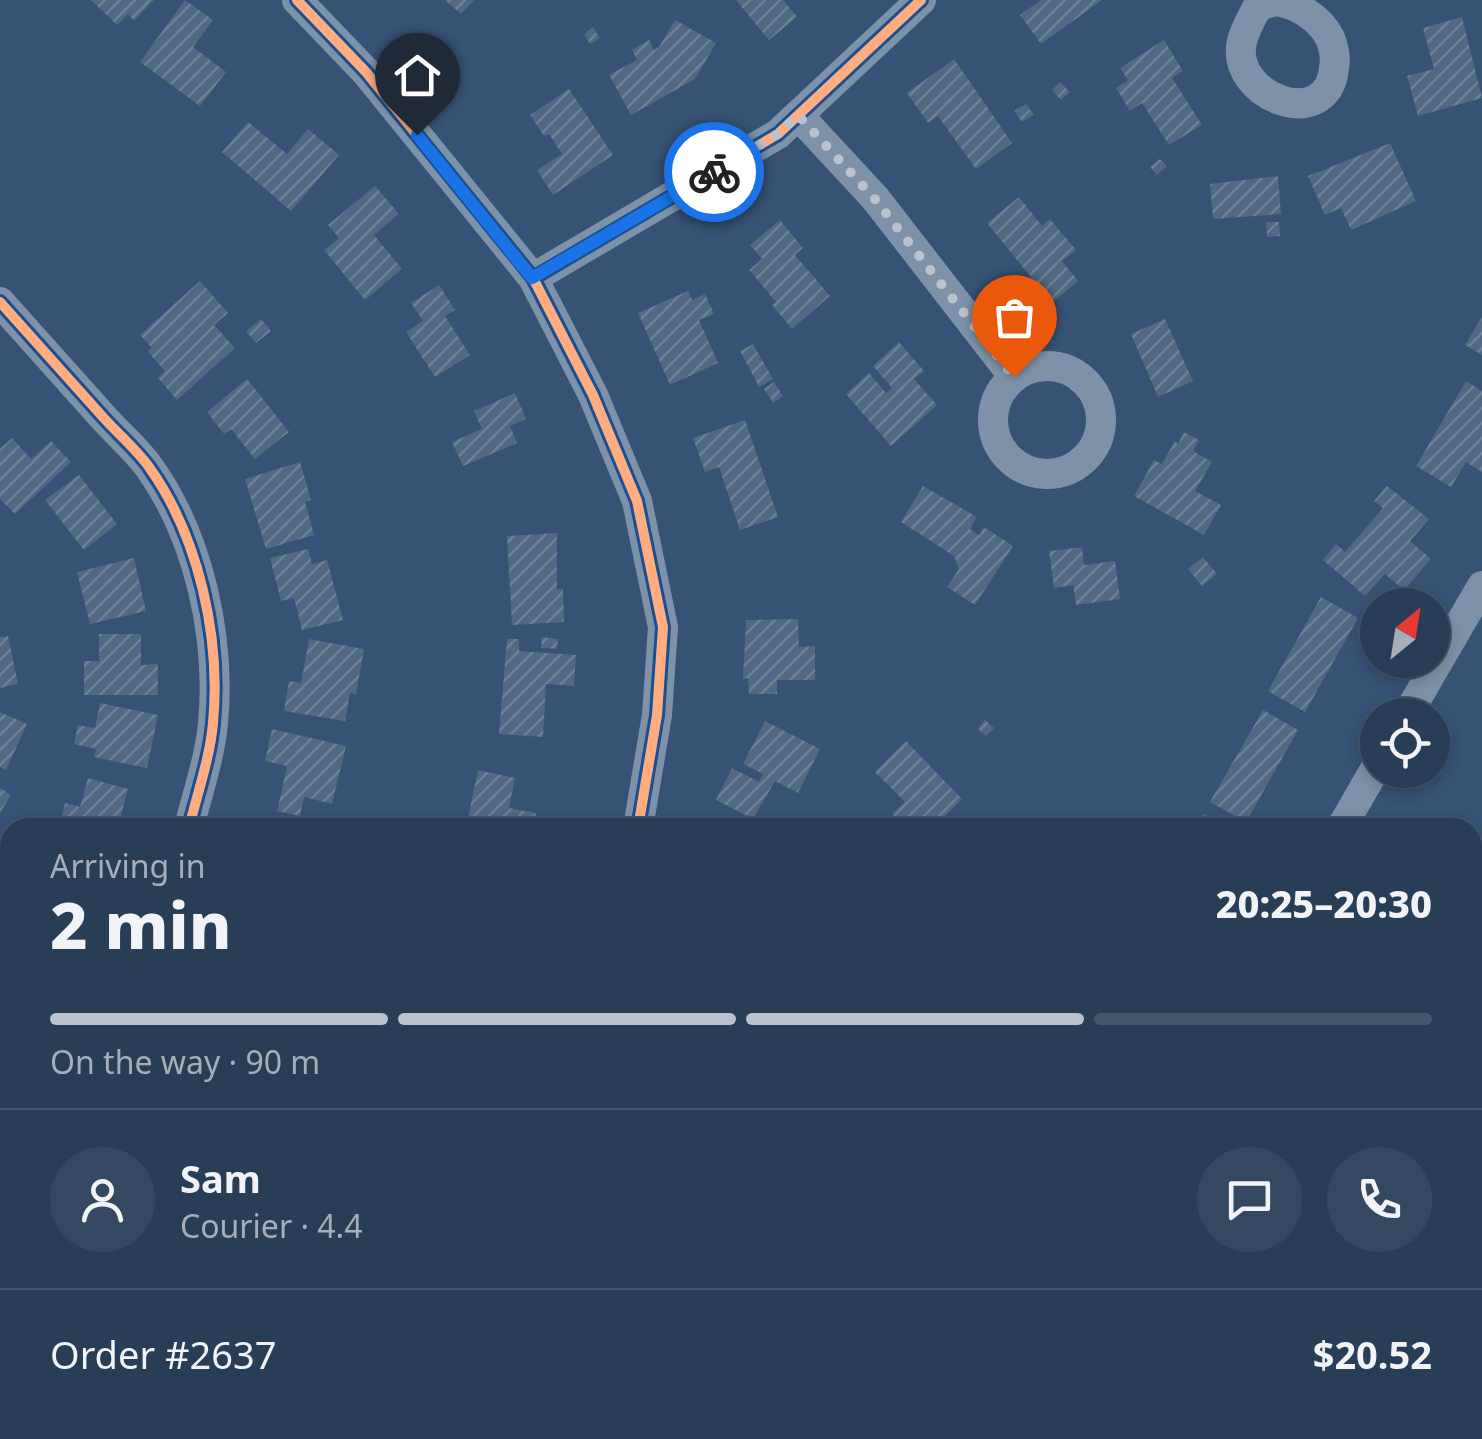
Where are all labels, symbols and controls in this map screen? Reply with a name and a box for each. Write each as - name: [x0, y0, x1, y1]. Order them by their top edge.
- pin: [375, 33, 460, 136]
- icon: home: [390, 48, 445, 103]
- courier: [664, 122, 764, 222]
- icon: bike: [687, 145, 742, 200]
- pin: [972, 275, 1057, 378]
- icon: bag: [987, 290, 1042, 345]
- north arrow: [1360, 588, 1450, 678]
- map controls: [1360, 588, 1450, 788]
- button: locate: [1360, 698, 1450, 788]
- text: Arriving in: [50, 844, 205, 887]
- text: 20:25–20:30: [1216, 877, 1432, 929]
- text: 2 min: [50, 880, 232, 968]
- text: On the way · 90 m: [50, 1040, 320, 1083]
- button: person: [50, 1147, 155, 1252]
- button: chat: [1197, 1147, 1302, 1252]
- button: phone: [1327, 1147, 1432, 1252]
- text: Sam: [180, 1152, 261, 1204]
- text: Courier · 4.4: [180, 1204, 363, 1247]
- text: Order #2637: [50, 1328, 276, 1380]
- text: $20.52: [1313, 1328, 1432, 1380]

